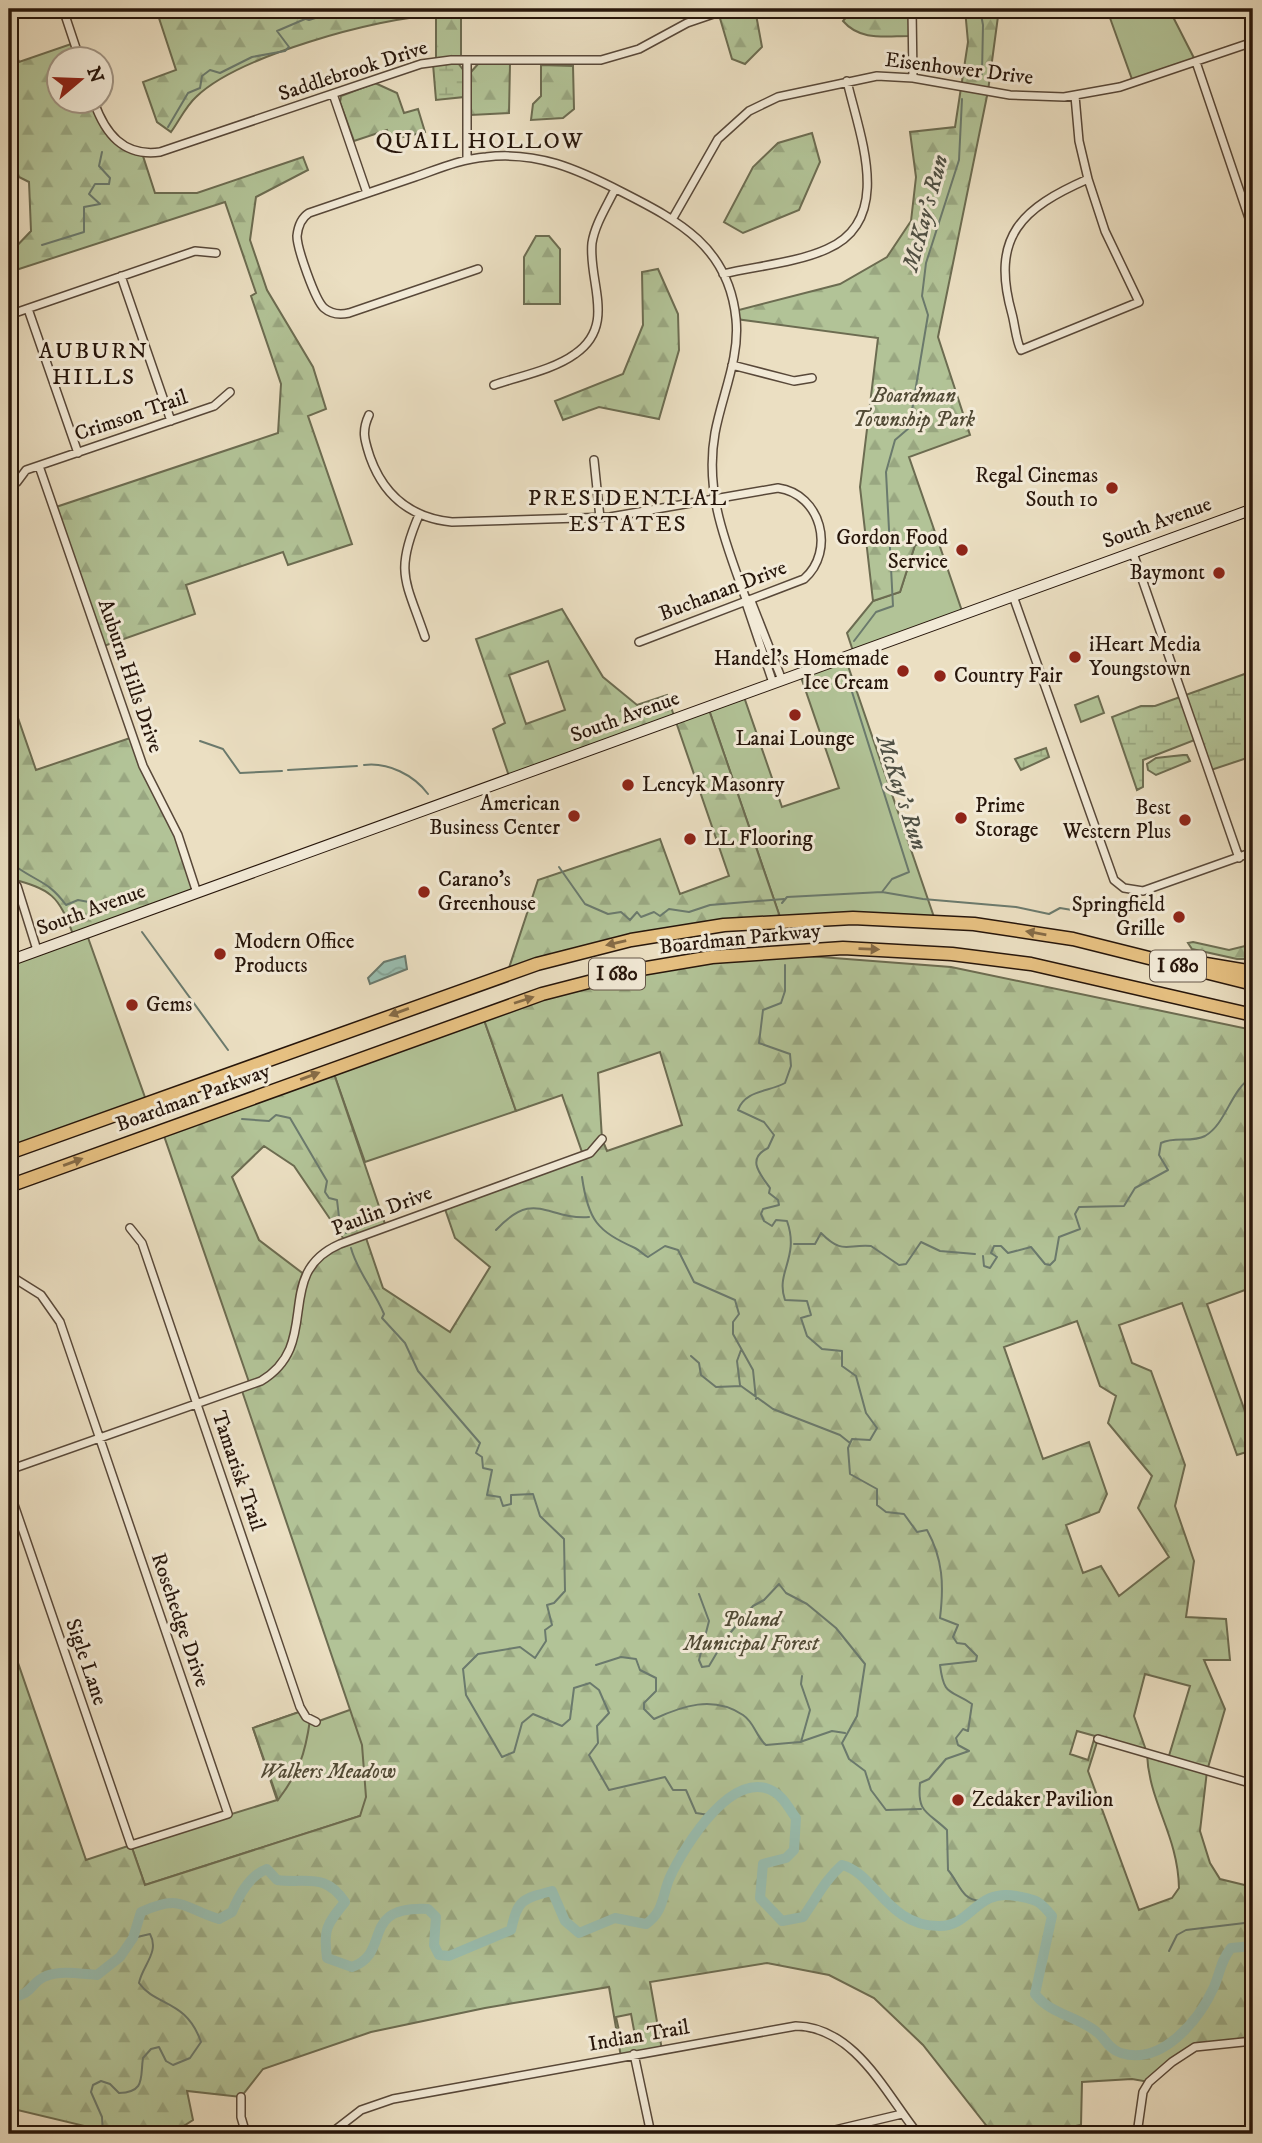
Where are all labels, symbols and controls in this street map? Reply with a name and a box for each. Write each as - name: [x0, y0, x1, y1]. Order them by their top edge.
- street label: Saddlebrook Drive: [275, 35, 431, 107]
- north arrow: [46, 46, 116, 116]
- street label: Eisenhower Drive: [883, 47, 1035, 91]
- text: N: [81, 64, 108, 86]
- district label: QUAIL HOLLOW: [375, 127, 585, 156]
- water label: McKay's Run: [896, 151, 956, 276]
- district label: AUBURN HILLS: [39, 337, 149, 392]
- park label: Boardman Township Park: [853, 383, 975, 433]
- street label: Crimson Trail: [71, 384, 192, 447]
- place label: Regal Cinemas South 10: [975, 463, 1098, 513]
- marker: Regal Cinemas South 10: [1104, 480, 1120, 496]
- district label: PRESIDENTIAL ESTATES: [528, 484, 728, 539]
- street label: South Avenue: [1099, 491, 1215, 555]
- place label: Gordon Food Service: [836, 525, 949, 575]
- marker: Gordon Food Service: [954, 542, 970, 558]
- street label: Buchanan Drive: [656, 555, 791, 627]
- place label: Baymont: [1129, 560, 1205, 586]
- marker: Baymont: [1211, 565, 1227, 581]
- street label: Auburn Hills Drive: [92, 596, 169, 756]
- place label: iHeart Media Youngstown: [1089, 632, 1201, 682]
- place label: Handel's Homemade Ice Cream: [714, 646, 889, 696]
- marker: iHeart Media Youngstown: [1067, 649, 1083, 665]
- marker: Handel's Homemade Ice Cream: [895, 663, 911, 679]
- place label: Country Fair: [954, 663, 1063, 689]
- marker: Country Fair: [932, 668, 948, 684]
- street label: South Avenue: [567, 685, 683, 749]
- marker: Lanai Lounge: [787, 707, 803, 723]
- place label: Lanai Lounge: [735, 726, 855, 752]
- water label: McKay's Run: [868, 730, 933, 854]
- place label: Lencyk Masonry: [642, 772, 785, 798]
- marker: Lencyk Masonry: [620, 777, 636, 793]
- place label: American Business Center: [429, 791, 560, 841]
- place label: Prime Storage: [975, 793, 1039, 843]
- place label: Best Western Plus: [1062, 795, 1171, 845]
- marker: American Business Center: [566, 808, 582, 824]
- marker: Prime Storage: [953, 810, 969, 826]
- marker: Best Western Plus: [1177, 812, 1193, 828]
- place label: LL Flooring: [704, 826, 813, 852]
- marker: LL Flooring: [682, 831, 698, 847]
- place label: Carano's Greenhouse: [438, 867, 536, 917]
- street label: South Avenue: [33, 878, 149, 942]
- marker: Carano's Greenhouse: [416, 884, 432, 900]
- place label: Springfield Grille: [1072, 892, 1166, 942]
- marker: Springfield Grille: [1171, 909, 1187, 925]
- street label: Boardman Parkway: [658, 917, 823, 960]
- one-way arrow: [1025, 927, 1047, 938]
- place label: Modern Office Products: [234, 929, 355, 979]
- one-way arrow: [605, 938, 627, 949]
- one-way arrow: [858, 943, 880, 955]
- marker: Modern Office Products: [212, 946, 228, 962]
- road number: I 680: [1150, 950, 1206, 982]
- road number: I 680: [589, 958, 645, 990]
- place label: Gems: [146, 992, 192, 1018]
- one-way arrow: [514, 994, 535, 1005]
- marker: Gems: [124, 997, 140, 1013]
- one-way arrow: [388, 1006, 409, 1017]
- street label: Boardman Parkway: [112, 1058, 275, 1138]
- one-way arrow: [299, 1070, 320, 1081]
- one-way arrow: [62, 1156, 83, 1167]
- street label: Paulin Drive: [328, 1180, 436, 1242]
- street label: Tamarisk Trail: [205, 1408, 271, 1535]
- street label: Rosehedge Drive: [145, 1550, 215, 1691]
- park label: Poland Municipal Forest: [682, 1607, 820, 1657]
- street label: Sigle Lane: [59, 1615, 113, 1709]
- park label: Walkers Meadow: [260, 1759, 396, 1785]
- place label: Zedaker Pavilion: [972, 1787, 1113, 1813]
- marker: Zedaker Pavilion: [950, 1792, 966, 1808]
- street label: Indian Trail: [586, 2014, 692, 2058]

